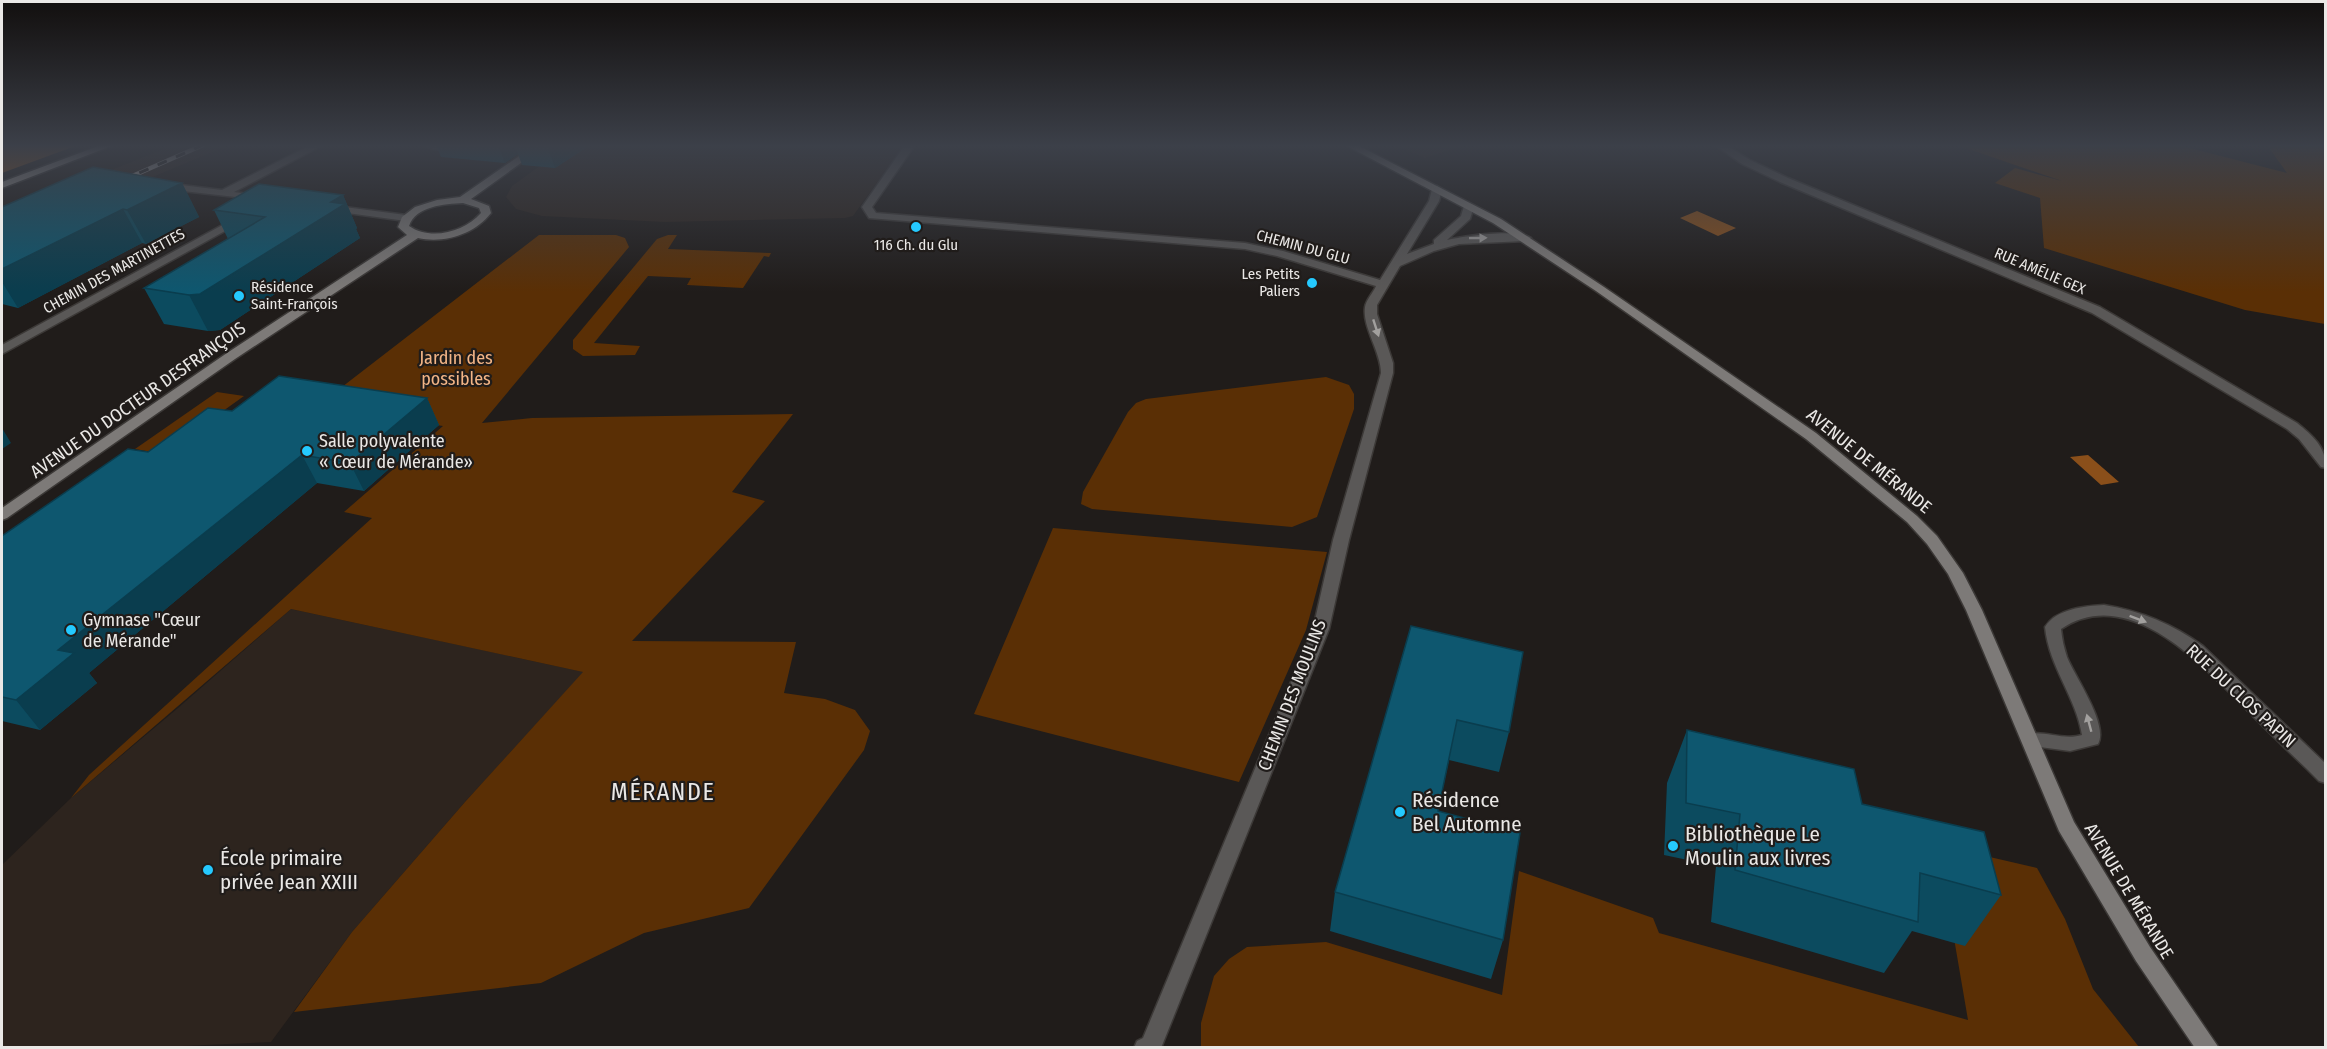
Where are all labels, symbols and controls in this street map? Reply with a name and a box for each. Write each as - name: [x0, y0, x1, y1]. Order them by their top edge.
- marker: 116 Ch. du Glu: [909, 220, 923, 234]
- street label: CHEMIN DES MARTINETTES: [40, 225, 188, 317]
- street label: CHEMIN DU GLU: [1254, 226, 1352, 268]
- one-way arrow: [1469, 233, 1488, 243]
- place label: 116 Ch. du Glu: [874, 236, 958, 254]
- street label: RUE AMÉLIE GEX: [1992, 244, 2089, 299]
- place label: Les Petits Paliers: [1242, 265, 1300, 300]
- marker: Les Petits Paliers: [1305, 276, 1319, 290]
- place label: Résidence Saint-François: [251, 278, 338, 313]
- marker: Résidence Saint-François: [232, 289, 246, 303]
- street label: AVENUE DU DOCTEUR DESFRANÇOIS: [26, 317, 250, 483]
- one-way arrow: [1371, 319, 1381, 337]
- park label: Jardin des possibles: [419, 347, 493, 390]
- street label: AVENUE DE MÉRANDE: [1802, 403, 1937, 518]
- place label: Salle polyvalente « Cœur de Mérande»: [319, 430, 473, 473]
- marker: Salle polyvalente « Cœur de Mérande»: [300, 444, 314, 458]
- place label: Gymnase "Cœur de Mérande": [83, 609, 201, 652]
- one-way arrow: [2129, 614, 2147, 624]
- street label: CHEMIN DES MOULINS: [1253, 616, 1331, 774]
- marker: Gymnase "Cœur de Mérande": [64, 623, 78, 637]
- street label: RUE DU CLOS PAPIN: [2182, 640, 2300, 752]
- one-way arrow: [2083, 714, 2093, 732]
- district label: MÉRANDE: [611, 777, 715, 806]
- place label: Résidence Bel Automne: [1412, 787, 1522, 837]
- marker: Résidence Bel Automne: [1393, 805, 1407, 819]
- street label: AVENUE DE MÉRANDE: [2080, 819, 2179, 963]
- place label: Bibliothèque Le Moulin aux livres: [1685, 821, 1830, 871]
- marker: Bibliothèque Le Moulin aux livres: [1666, 839, 1680, 853]
- place label: École primaire privée Jean XXIII: [220, 845, 358, 895]
- marker: École primaire privée Jean XXIII: [201, 863, 215, 877]

